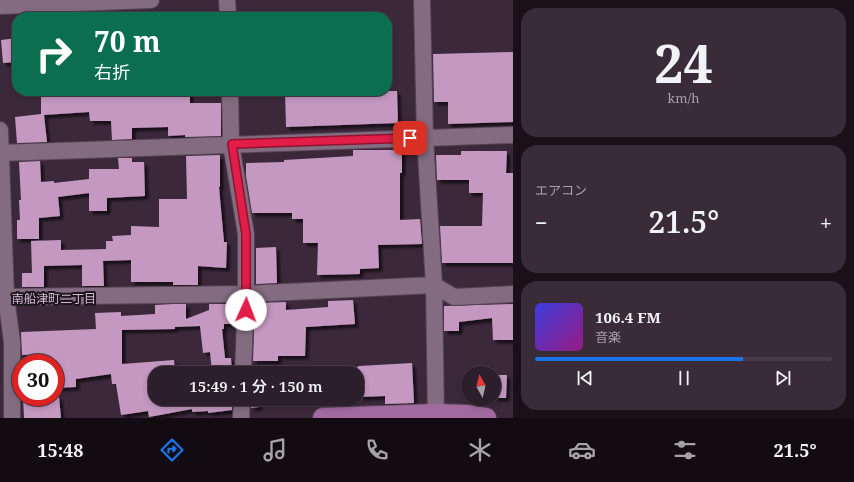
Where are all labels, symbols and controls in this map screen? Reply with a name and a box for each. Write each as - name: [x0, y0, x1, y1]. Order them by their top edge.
- text: 70 m: [94, 22, 161, 60]
- text: 24: [654, 27, 713, 98]
- icon: right: [28, 28, 80, 80]
- text: 右折: [94, 60, 130, 84]
- text: km/h: [668, 89, 699, 107]
- pin: [393, 121, 427, 155]
- icon: arrive: [399, 127, 421, 149]
- text: エアコン: [535, 181, 587, 199]
- text: 21.5°: [648, 201, 719, 242]
- text: −: [535, 207, 548, 237]
- text: +: [820, 207, 832, 237]
- position arrow: [225, 289, 267, 331]
- district label: 南船津町二丁目: [12, 290, 96, 307]
- text: 106.4 FM: [595, 307, 661, 327]
- text: 音楽: [595, 328, 621, 346]
- speed limit sign: 30: [12, 354, 64, 406]
- north arrow: [461, 366, 501, 406]
- map controls: [461, 366, 501, 406]
- icon: previous: [574, 367, 596, 389]
- icon: pause: [673, 367, 695, 389]
- icon: next: [772, 367, 794, 389]
- text: 15:49 · 1 分 · 150 m: [189, 376, 323, 396]
- icon: directions: [158, 436, 186, 464]
- icon: music: [261, 436, 289, 464]
- icon: phone: [363, 436, 391, 464]
- icon: climate: [466, 436, 494, 464]
- icon: car: [568, 436, 596, 464]
- icon: filters: [671, 436, 699, 464]
- text: 15:48: [37, 438, 83, 462]
- text: 21.5°: [774, 438, 817, 462]

